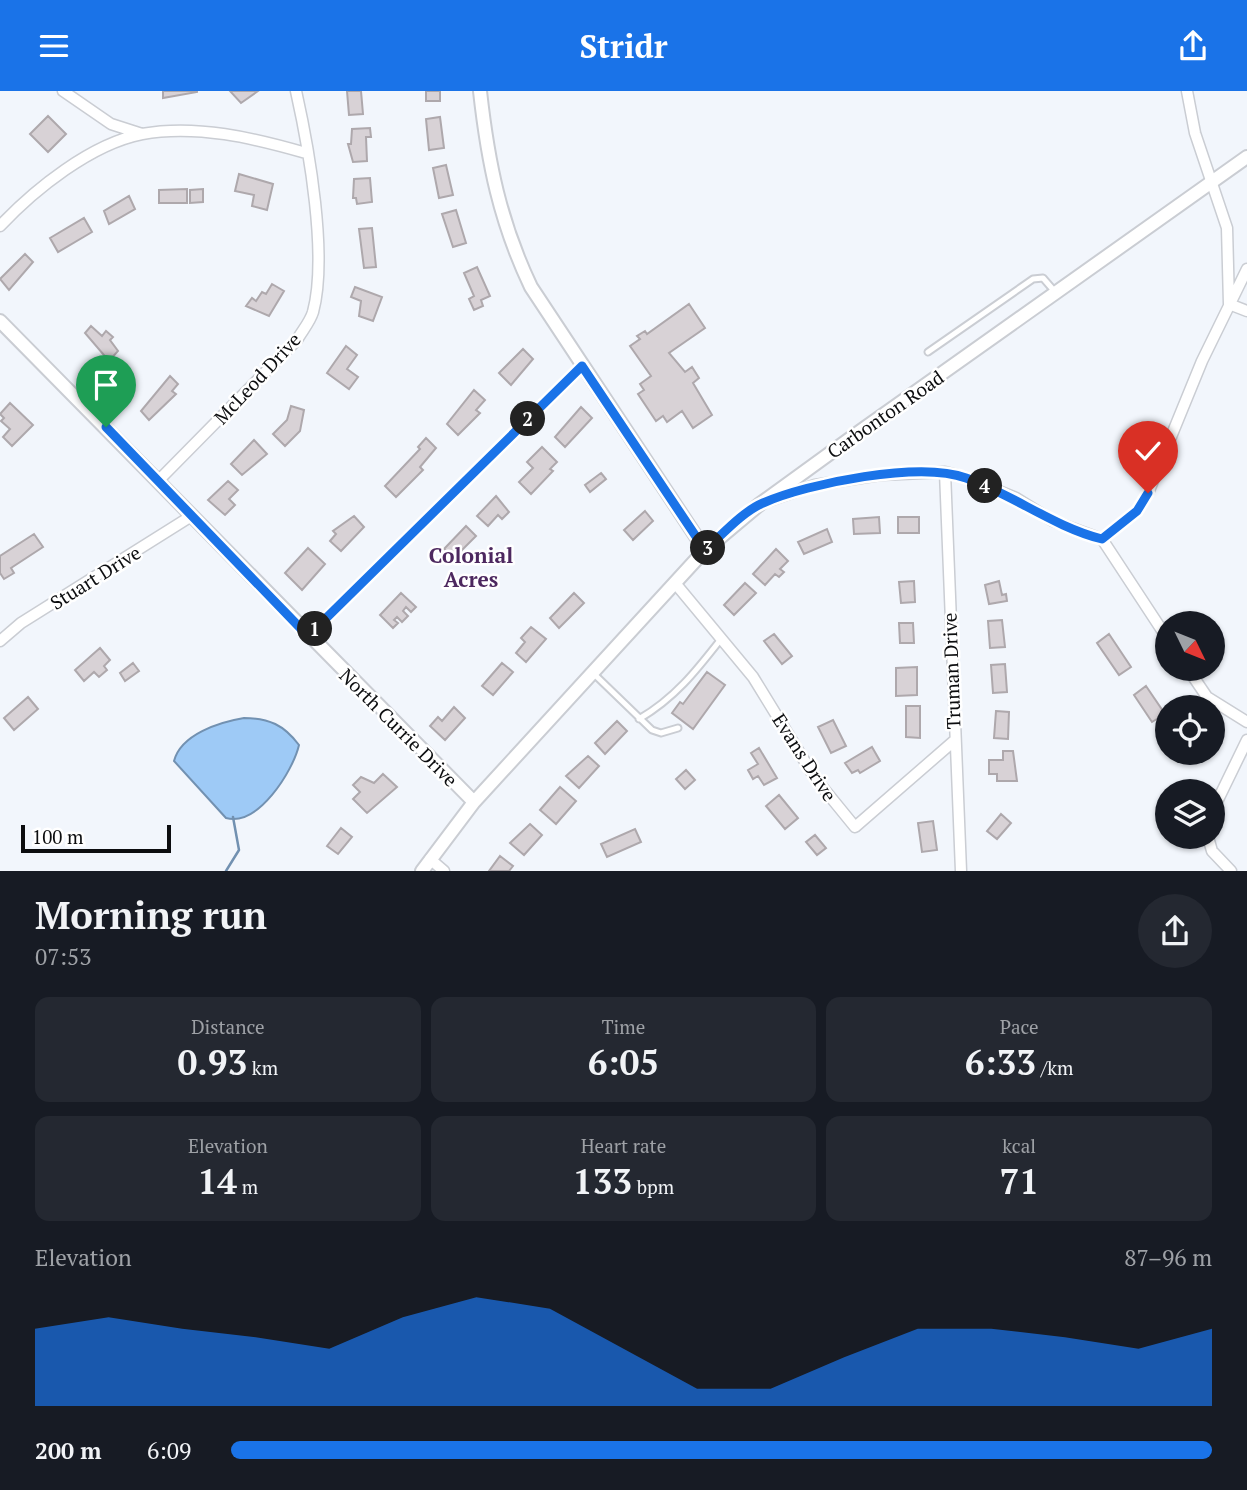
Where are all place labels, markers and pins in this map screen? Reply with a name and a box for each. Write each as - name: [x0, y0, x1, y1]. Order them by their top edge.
- pin: [76, 355, 136, 427]
- pin: 2: [510, 401, 546, 437]
- pin: [1118, 421, 1178, 493]
- pin: 4: [968, 469, 1002, 503]
- pin: 3: [690, 531, 726, 566]
- pin: 1: [298, 611, 332, 647]

